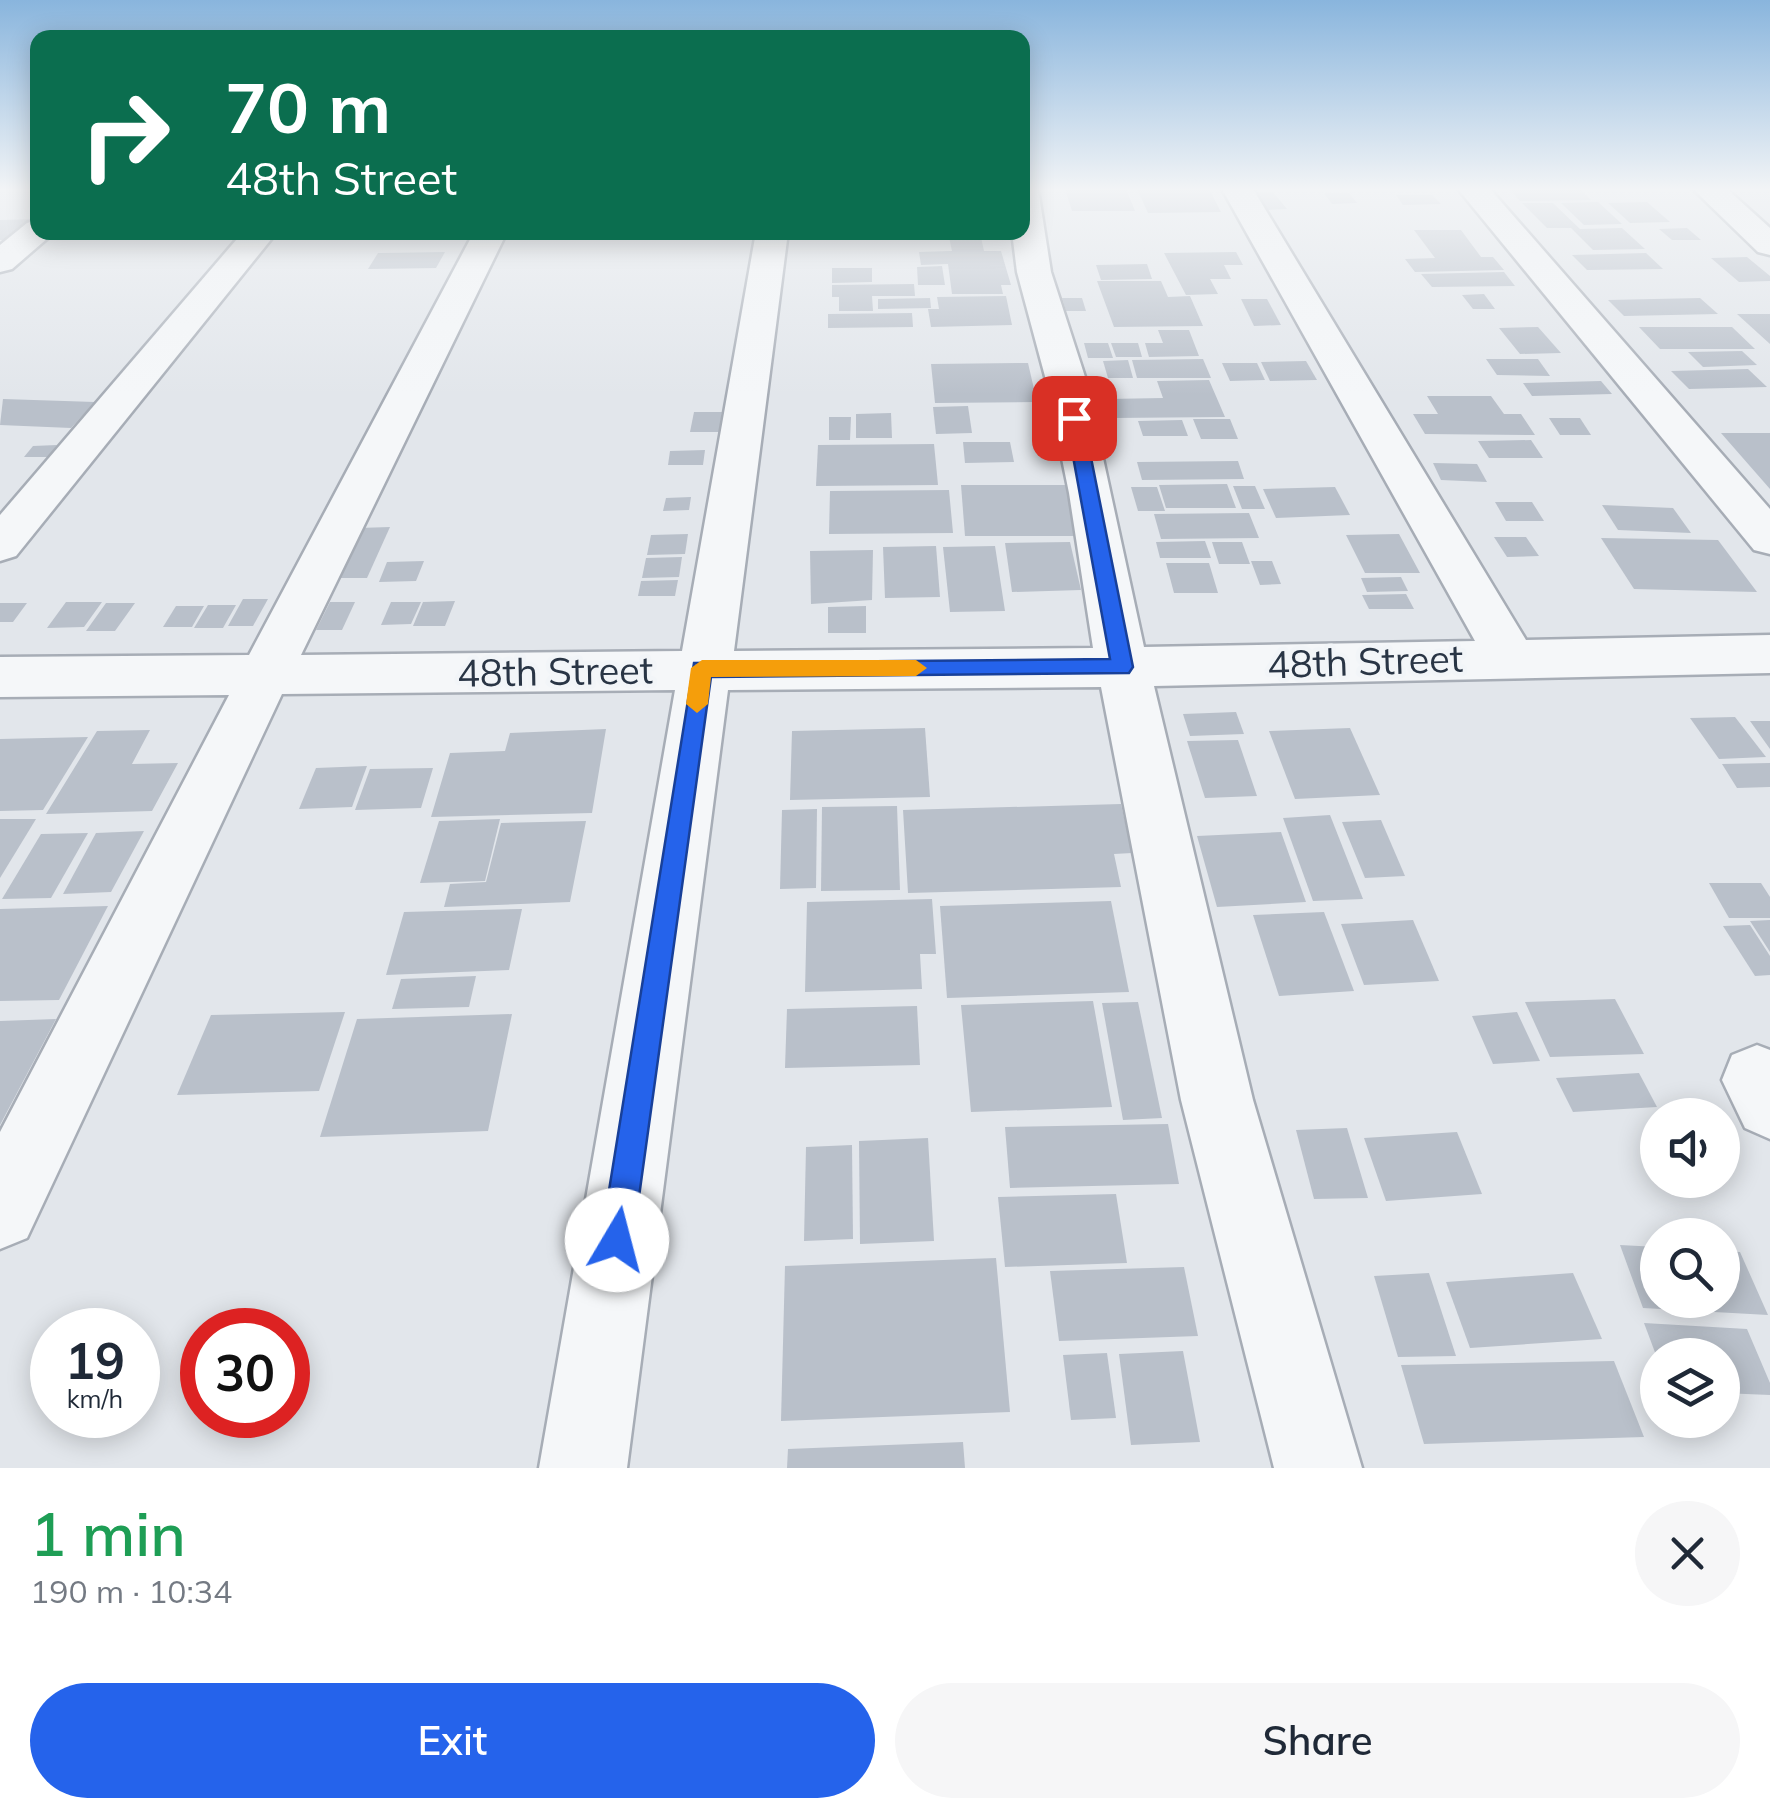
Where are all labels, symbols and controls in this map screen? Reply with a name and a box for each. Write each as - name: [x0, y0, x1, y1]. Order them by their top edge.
- text: 70 m: [225, 63, 391, 151]
- icon: right: [60, 70, 190, 200]
- text: 48th Street: [225, 150, 457, 206]
- pin: [1032, 376, 1117, 461]
- icon: arrive: [1047, 391, 1102, 446]
- street label: 48th Street: [1266, 634, 1464, 688]
- street label: 48th Street: [457, 645, 653, 697]
- map controls: [1640, 1098, 1740, 1438]
- button: sound: [1640, 1098, 1740, 1198]
- position arrow: [565, 1188, 669, 1292]
- button: search: [1640, 1218, 1740, 1318]
- speed limit sign: 30: [180, 1308, 310, 1438]
- text: 19: [65, 1329, 125, 1392]
- button: layers: [1640, 1338, 1740, 1438]
- text: km/h: [67, 1383, 123, 1414]
- text: 1 min: [30, 1496, 186, 1571]
- button: close: [1635, 1501, 1740, 1606]
- text: 190 m · 10:34: [30, 1571, 232, 1611]
- button: Exit: [30, 1683, 875, 1798]
- button: Share: [895, 1683, 1740, 1798]

